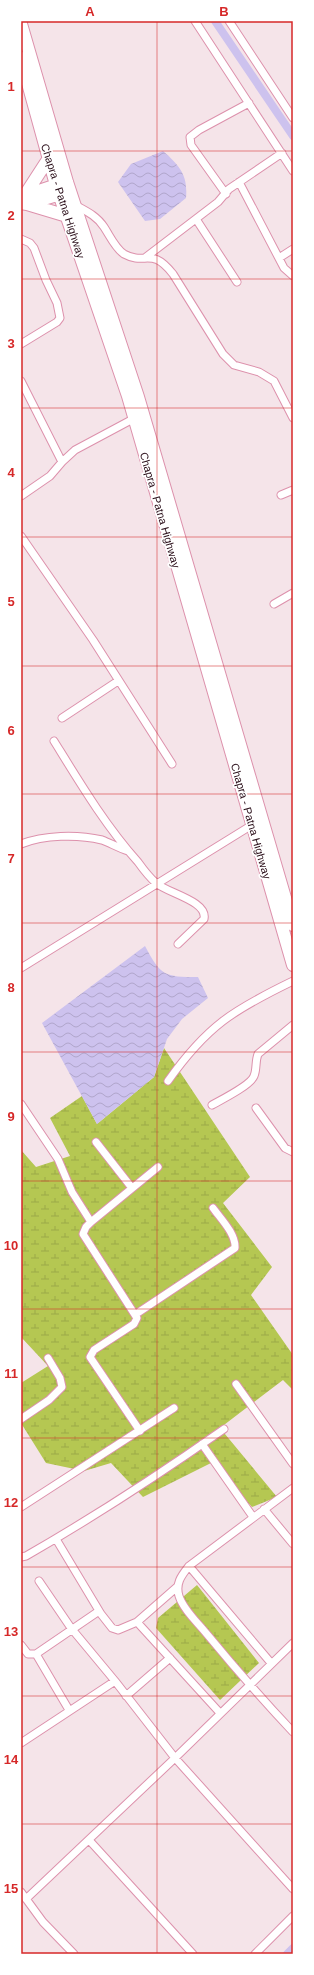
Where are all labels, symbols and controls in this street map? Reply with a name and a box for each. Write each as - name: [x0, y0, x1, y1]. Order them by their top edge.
- text: A: [85, 4, 95, 19]
- text: B: [219, 4, 229, 19]
- text: 1: [7, 79, 15, 94]
- street label: Chapra - Patna Highway: [39, 142, 87, 260]
- text: 2: [7, 208, 15, 223]
- text: 3: [7, 336, 15, 351]
- street label: Chapra - Patna Highway: [138, 451, 182, 570]
- text: 4: [7, 465, 15, 480]
- text: 5: [7, 594, 15, 609]
- text: 6: [7, 723, 15, 738]
- street label: Chapra - Patna Highway: [229, 762, 273, 881]
- text: 7: [7, 851, 15, 866]
- text: 8: [7, 980, 15, 995]
- text: 9: [7, 1109, 15, 1124]
- text: 10: [4, 1238, 18, 1253]
- text: 11: [4, 1366, 18, 1381]
- text: 12: [4, 1495, 18, 1510]
- text: 13: [4, 1624, 18, 1639]
- text: 14: [4, 1752, 19, 1767]
- text: 15: [4, 1881, 18, 1896]

